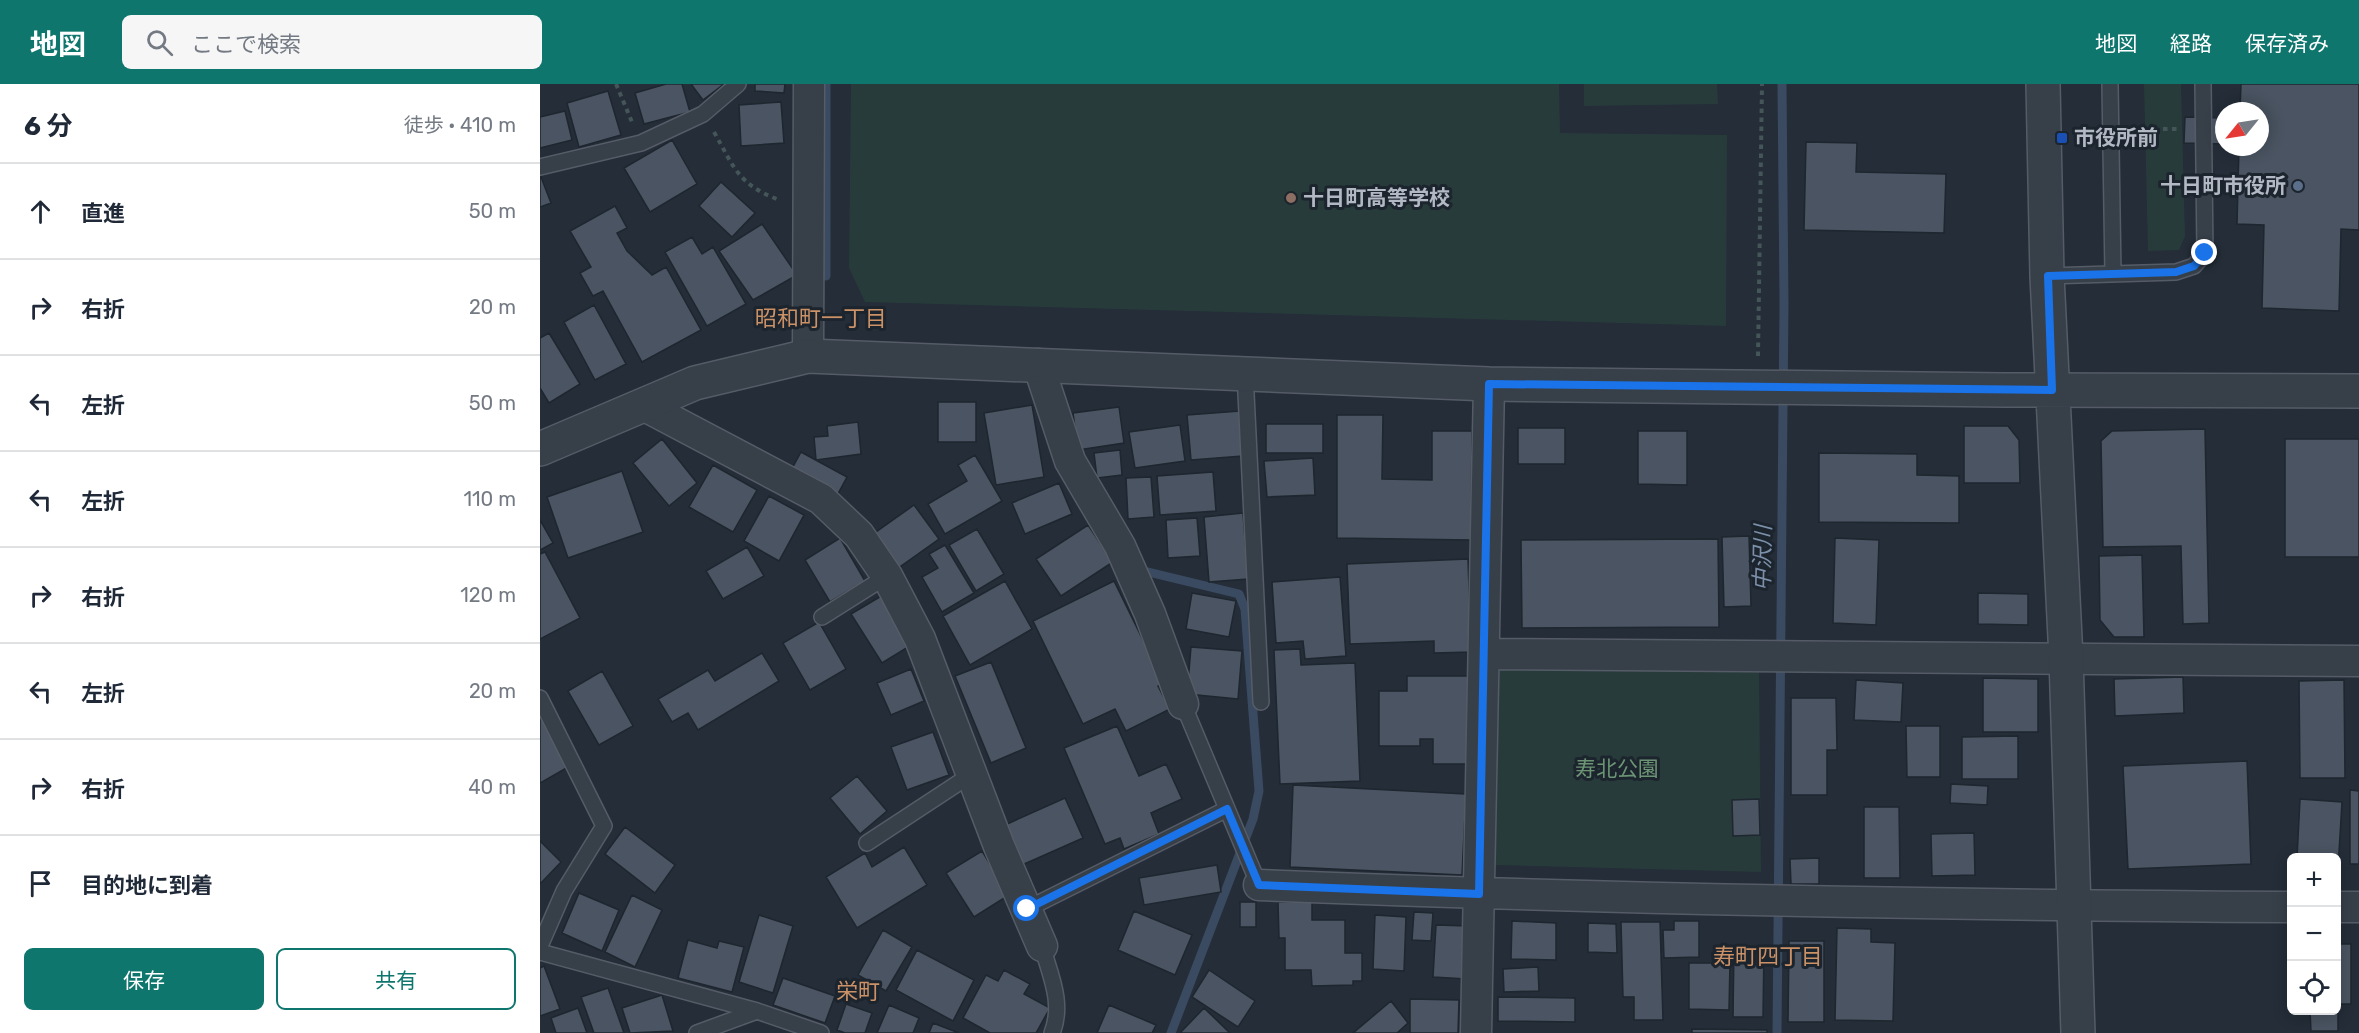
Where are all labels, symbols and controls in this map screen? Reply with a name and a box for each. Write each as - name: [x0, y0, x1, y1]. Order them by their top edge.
- search box: [122, 15, 542, 69]
- icon: search: [143, 26, 176, 59]
- text: 地図: [30, 28, 86, 61]
- text: ここで検索: [191, 31, 301, 58]
- text: 地図: [2095, 31, 2137, 56]
- text: 経路: [2170, 31, 2212, 56]
- text: 保存済み: [2245, 31, 2329, 56]
- north arrow: [2215, 102, 2269, 156]
- text: 6 分: [24, 111, 72, 142]
- text: 徒歩 · 410 m: [404, 113, 516, 137]
- place label: 市役所前: [2074, 125, 2158, 150]
- marker: 市役所前: [2055, 131, 2069, 145]
- place label: 十日町市役所: [2160, 173, 2286, 198]
- marker: 十日町市役所: [2291, 179, 2305, 193]
- place label: 十日町高等学校: [1303, 185, 1450, 210]
- marker: 十日町高等学校: [1284, 191, 1298, 205]
- icon: ahead: [24, 195, 57, 228]
- text: 50 m: [469, 199, 516, 223]
- text: 直進: [81, 200, 125, 227]
- route end: [2191, 239, 2217, 265]
- icon: right: [24, 291, 57, 324]
- text: 20 m: [469, 295, 516, 319]
- text: 右折: [81, 296, 125, 323]
- district label: 昭和町一丁目: [755, 305, 887, 332]
- icon: left: [24, 387, 57, 420]
- text: 50 m: [469, 391, 516, 415]
- text: 左折: [81, 392, 125, 419]
- icon: left: [24, 483, 57, 516]
- text: 110 m: [464, 487, 516, 511]
- text: 左折: [81, 488, 125, 515]
- water label: 中沢川: [1748, 523, 1777, 591]
- icon: right: [24, 579, 57, 612]
- text: 120 m: [460, 583, 516, 607]
- text: 右折: [81, 584, 125, 611]
- icon: left: [24, 675, 57, 708]
- text: 20 m: [469, 679, 516, 703]
- text: 左折: [81, 680, 125, 707]
- park label: 寿北公園: [1575, 756, 1659, 781]
- icon: right: [24, 771, 57, 804]
- text: 40 m: [468, 775, 516, 799]
- text: 右折: [81, 776, 125, 803]
- map controls: [2287, 853, 2341, 1015]
- button: +: [2287, 853, 2341, 907]
- icon: arrive: [24, 867, 57, 900]
- text: 目的地に到着: [81, 872, 213, 899]
- route start: [1013, 895, 1039, 921]
- button: −: [2287, 907, 2341, 961]
- district label: 寿町四丁目: [1713, 943, 1823, 970]
- button: 保存: [24, 948, 264, 1010]
- button: 共有: [276, 948, 516, 1010]
- button: locate: [2287, 961, 2341, 1015]
- district label: 栄町: [836, 978, 880, 1005]

